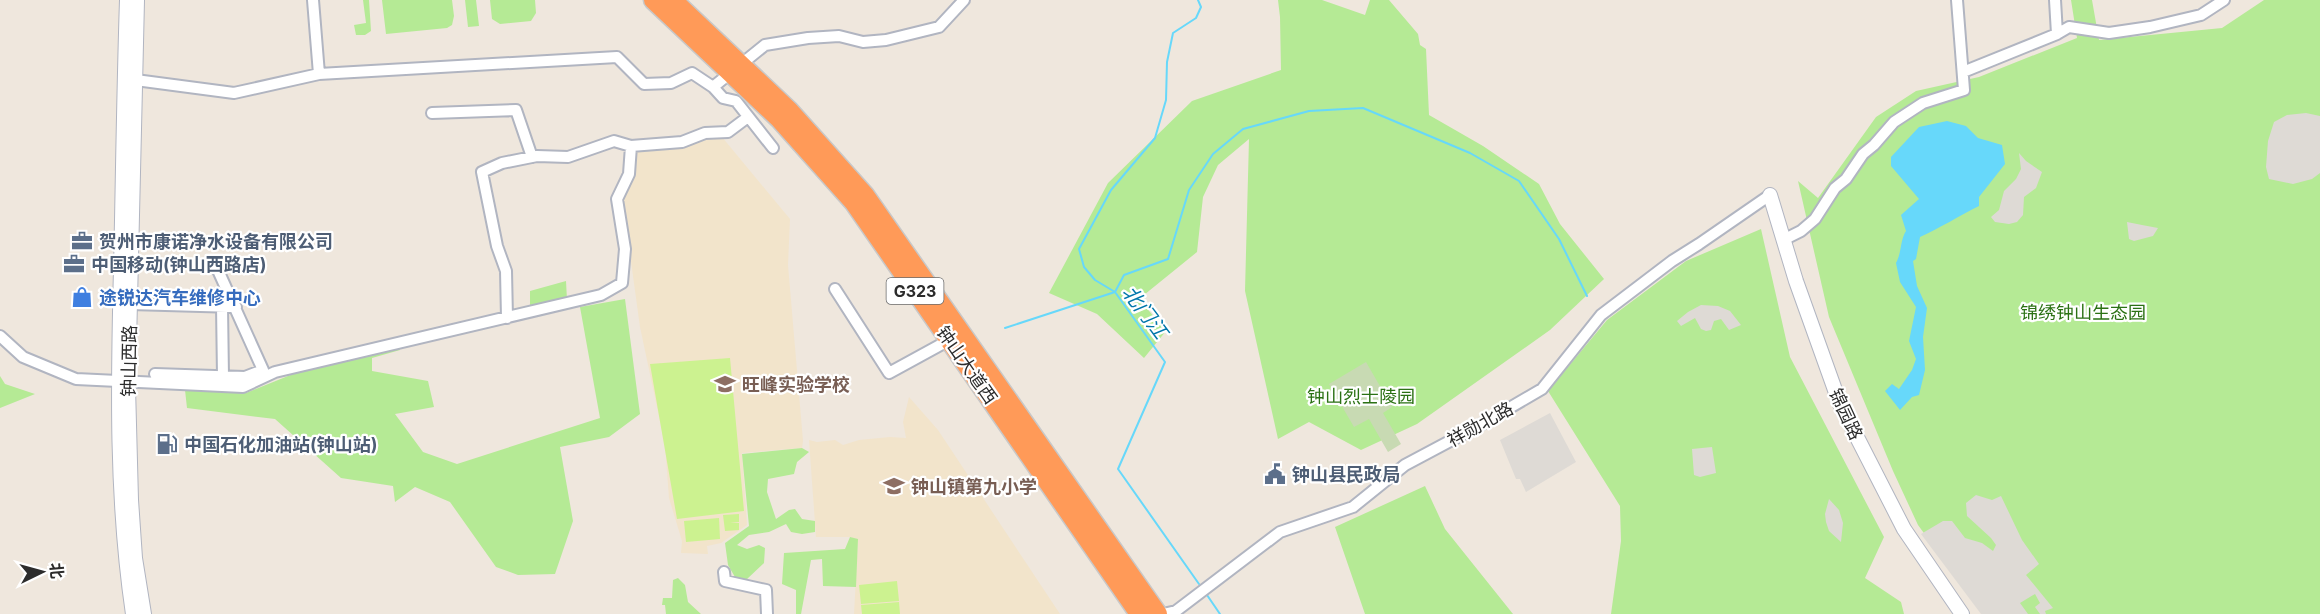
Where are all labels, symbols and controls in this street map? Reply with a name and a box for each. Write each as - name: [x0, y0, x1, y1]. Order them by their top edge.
- office icon: 贺州市康诺净水设备有限公司: [70, 229, 94, 253]
- place label: 贺州市康诺净水设备有限公司: [99, 231, 333, 252]
- office icon: 中国移动(钟山西路店): [62, 252, 86, 276]
- place label: 中国移动(钟山西路店): [91, 254, 267, 275]
- road number: G323: [886, 278, 944, 304]
- water label: 北门江: [1117, 281, 1174, 345]
- shop icon: 途锐达汽车维修中心: [70, 285, 94, 309]
- place label: 途锐达汽车维修中心: [99, 287, 261, 308]
- park label: 锦绣钟山生态园: [2020, 302, 2146, 323]
- street label: 钟山大道西: [933, 322, 1001, 408]
- street label: 钟山西路: [118, 325, 140, 397]
- school or university icon: 旺峰实验学校: [713, 372, 737, 396]
- place label: 旺峰实验学校: [742, 374, 850, 395]
- street label: 锦园路: [1825, 385, 1867, 443]
- park label: 钟山烈士陵园: [1307, 386, 1415, 407]
- street label: 祥勋北路: [1443, 397, 1517, 451]
- fuel station icon: 中国石化加油站(钟山站): [155, 432, 179, 456]
- place label: 中国石化加油站(钟山站): [184, 434, 378, 455]
- public building icon: 钟山县民政局: [1263, 462, 1287, 486]
- place label: 钟山县民政局: [1292, 464, 1400, 485]
- school or university icon: 钟山镇第九小学: [882, 474, 906, 498]
- place label: 钟山镇第九小学: [911, 476, 1037, 497]
- north arrow: [12, 542, 72, 602]
- text: 北: [46, 562, 68, 580]

